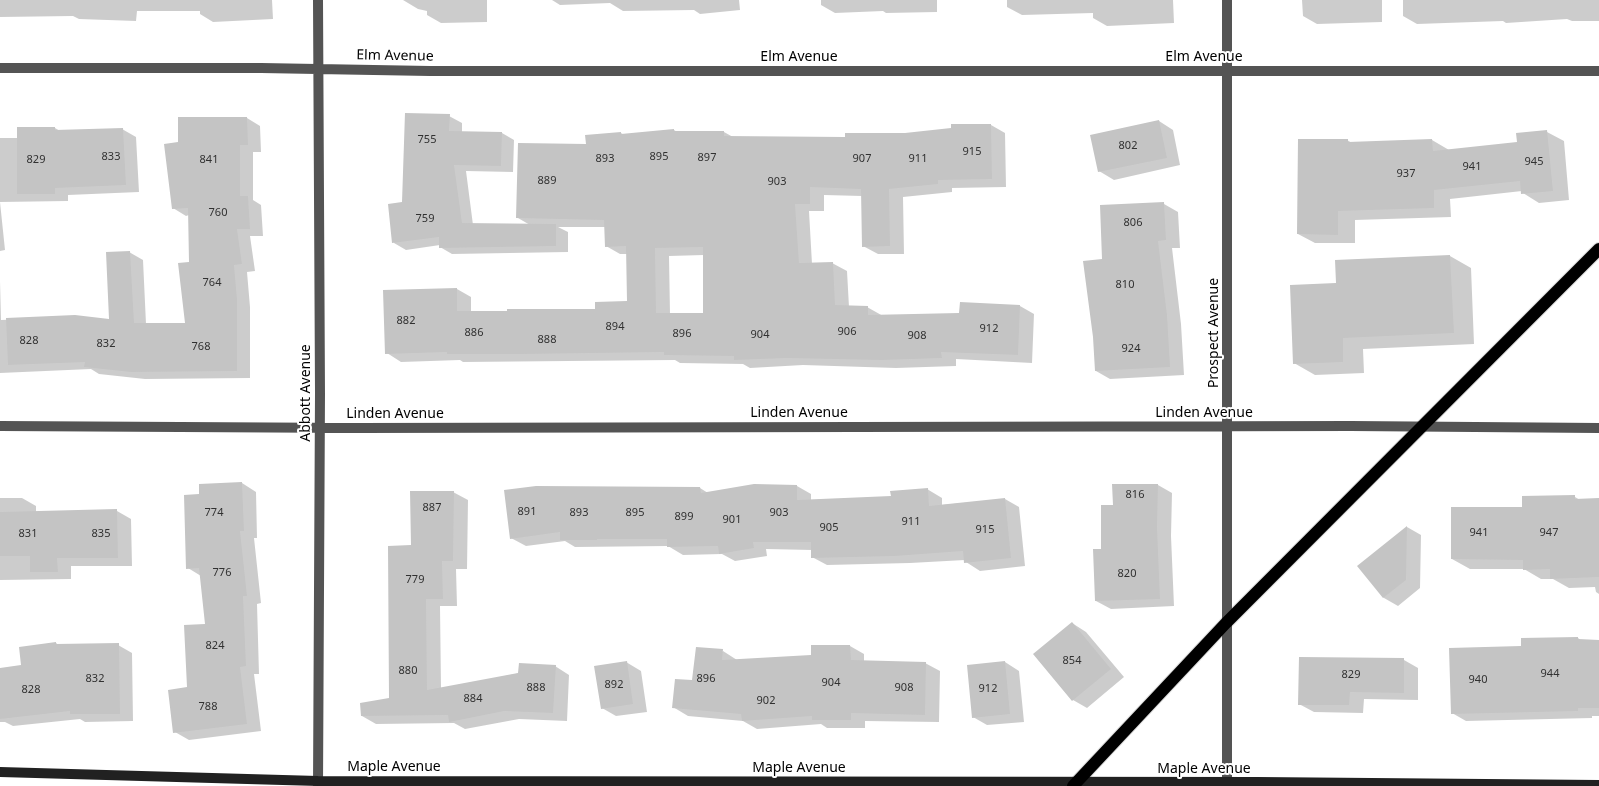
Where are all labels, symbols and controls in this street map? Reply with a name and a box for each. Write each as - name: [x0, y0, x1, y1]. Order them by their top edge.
- street label: Elm Avenue: [356, 47, 434, 65]
- street label: Elm Avenue: [760, 49, 838, 65]
- street label: Elm Avenue: [1165, 49, 1243, 65]
- house number: 755: [418, 133, 436, 147]
- house number: 802: [1119, 139, 1137, 153]
- house number: 915: [963, 145, 981, 159]
- house number: 833: [102, 150, 120, 164]
- house number: 895: [650, 150, 668, 164]
- house number: 897: [698, 151, 716, 165]
- house number: 893: [596, 152, 614, 166]
- house number: 907: [853, 152, 871, 166]
- house number: 911: [909, 152, 927, 166]
- house number: 829: [27, 153, 45, 167]
- house number: 841: [200, 153, 218, 167]
- house number: 945: [1525, 155, 1543, 169]
- house number: 941: [1463, 160, 1481, 174]
- house number: 937: [1397, 167, 1415, 181]
- house number: 889: [538, 174, 556, 188]
- house number: 903: [768, 175, 786, 189]
- house number: 760: [209, 206, 227, 220]
- house number: 759: [416, 212, 434, 226]
- house number: 806: [1124, 216, 1142, 230]
- house number: 764: [203, 276, 221, 290]
- house number: 810: [1116, 278, 1134, 292]
- street label: Prospect Avenue: [1206, 278, 1222, 388]
- house number: 882: [397, 314, 415, 328]
- house number: 894: [606, 320, 624, 334]
- house number: 912: [980, 322, 998, 336]
- house number: 906: [838, 325, 856, 339]
- house number: 886: [465, 326, 483, 340]
- house number: 896: [673, 327, 691, 341]
- house number: 904: [751, 328, 769, 342]
- house number: 908: [908, 329, 926, 343]
- house number: 888: [538, 333, 556, 347]
- house number: 828: [20, 334, 38, 348]
- house number: 832: [97, 337, 115, 351]
- house number: 768: [192, 340, 210, 354]
- house number: 924: [1122, 342, 1140, 356]
- street label: Abbott Avenue: [298, 344, 314, 442]
- street label: Linden Avenue: [750, 405, 848, 421]
- street label: Linden Avenue: [1155, 405, 1253, 421]
- street label: Linden Avenue: [346, 406, 444, 422]
- house number: 816: [1126, 488, 1144, 502]
- house number: 887: [423, 501, 441, 515]
- house number: 891: [518, 505, 536, 519]
- house number: 774: [205, 506, 223, 520]
- house number: 893: [570, 506, 588, 520]
- house number: 895: [626, 506, 644, 520]
- house number: 903: [770, 506, 788, 520]
- house number: 899: [675, 510, 693, 524]
- house number: 901: [723, 513, 741, 527]
- house number: 911: [902, 515, 920, 529]
- house number: 905: [820, 521, 838, 535]
- house number: 915: [976, 523, 994, 537]
- house number: 941: [1470, 526, 1488, 540]
- house number: 947: [1540, 526, 1558, 540]
- house number: 831: [19, 527, 37, 541]
- house number: 835: [92, 527, 110, 541]
- house number: 776: [213, 566, 231, 580]
- house number: 820: [1118, 567, 1136, 581]
- house number: 779: [406, 573, 424, 587]
- house number: 824: [206, 639, 224, 653]
- house number: 854: [1063, 654, 1081, 668]
- house number: 880: [399, 664, 417, 678]
- house number: 944: [1541, 667, 1559, 681]
- house number: 829: [1342, 668, 1360, 682]
- house number: 832: [86, 672, 104, 686]
- house number: 896: [697, 672, 715, 686]
- house number: 940: [1469, 673, 1487, 687]
- house number: 904: [822, 676, 840, 690]
- house number: 892: [605, 678, 623, 692]
- house number: 888: [527, 681, 545, 695]
- house number: 908: [895, 681, 913, 695]
- house number: 912: [979, 682, 997, 696]
- house number: 828: [22, 683, 40, 697]
- house number: 884: [464, 692, 482, 706]
- house number: 902: [757, 694, 775, 708]
- house number: 788: [199, 700, 217, 714]
- street label: Maple Avenue: [347, 759, 441, 775]
- street label: Maple Avenue: [752, 760, 846, 776]
- street label: Maple Avenue: [1157, 761, 1251, 777]

